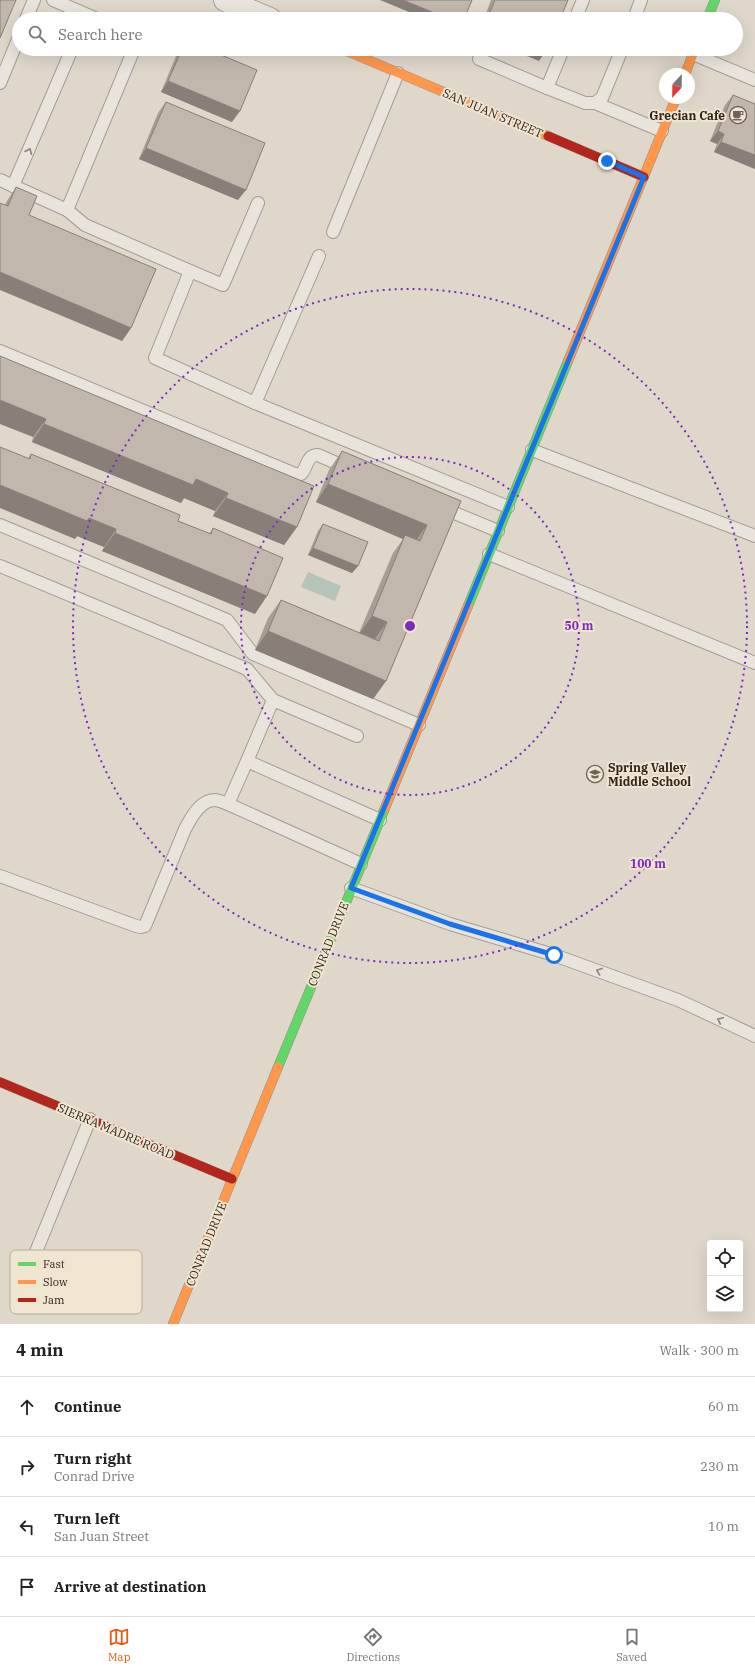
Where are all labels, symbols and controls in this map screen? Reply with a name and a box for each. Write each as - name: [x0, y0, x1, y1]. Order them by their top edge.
- search box: [12, 12, 743, 56]
- icon: search: [26, 23, 48, 45]
- text: Search here: [58, 25, 143, 44]
- north arrow: [659, 68, 695, 104]
- street label: SAN JUAN STREET: [441, 85, 546, 141]
- cafe icon: Grecian Cafe: [728, 105, 748, 125]
- place label: Grecian Cafe: [649, 108, 725, 123]
- one-way arrow: [24, 147, 32, 155]
- route end: [598, 152, 616, 170]
- text: 50 m: [565, 618, 594, 633]
- centre of rings: [403, 619, 417, 633]
- place label: Spring Valley Middle School: [608, 760, 691, 789]
- school or university icon: Spring Valley Middle School: [585, 764, 605, 784]
- text: 100 m: [630, 856, 666, 871]
- street label: CONRAD DRIVE: [304, 900, 352, 988]
- route start: [545, 946, 563, 964]
- one-way arrow: [596, 968, 603, 976]
- one-way arrow: [716, 1017, 724, 1025]
- street label: SIERRA MADRE ROAD: [56, 1100, 176, 1162]
- street label: CONRAD DRIVE: [182, 1200, 230, 1288]
- map controls: [707, 1240, 743, 1312]
- button: locate: [707, 1240, 743, 1276]
- legend: [10, 1250, 142, 1314]
- text: Fast: [43, 1257, 65, 1271]
- text: Slow: [43, 1275, 68, 1289]
- button: layers: [707, 1276, 743, 1312]
- text: Jam: [43, 1293, 65, 1307]
- text: 4 min: [16, 1339, 64, 1361]
- text: Walk · 300 m: [660, 1342, 739, 1359]
- icon: ahead: [16, 1396, 38, 1418]
- text: Continue: [54, 1397, 121, 1416]
- text: 60 m: [708, 1398, 739, 1415]
- text: Turn right: [54, 1449, 132, 1468]
- icon: right: [16, 1456, 38, 1478]
- text: 230 m: [700, 1458, 739, 1475]
- text: Conrad Drive: [54, 1468, 135, 1485]
- text: Turn left: [54, 1509, 120, 1528]
- icon: left: [16, 1516, 38, 1538]
- text: 10 m: [708, 1518, 739, 1535]
- text: San Juan Street: [54, 1528, 149, 1545]
- icon: arrive: [16, 1576, 38, 1598]
- text: Arrive at destination: [54, 1577, 206, 1596]
- tab: Map: [108, 1626, 130, 1664]
- tab: Directions: [346, 1626, 400, 1664]
- tab: Saved: [616, 1626, 647, 1664]

